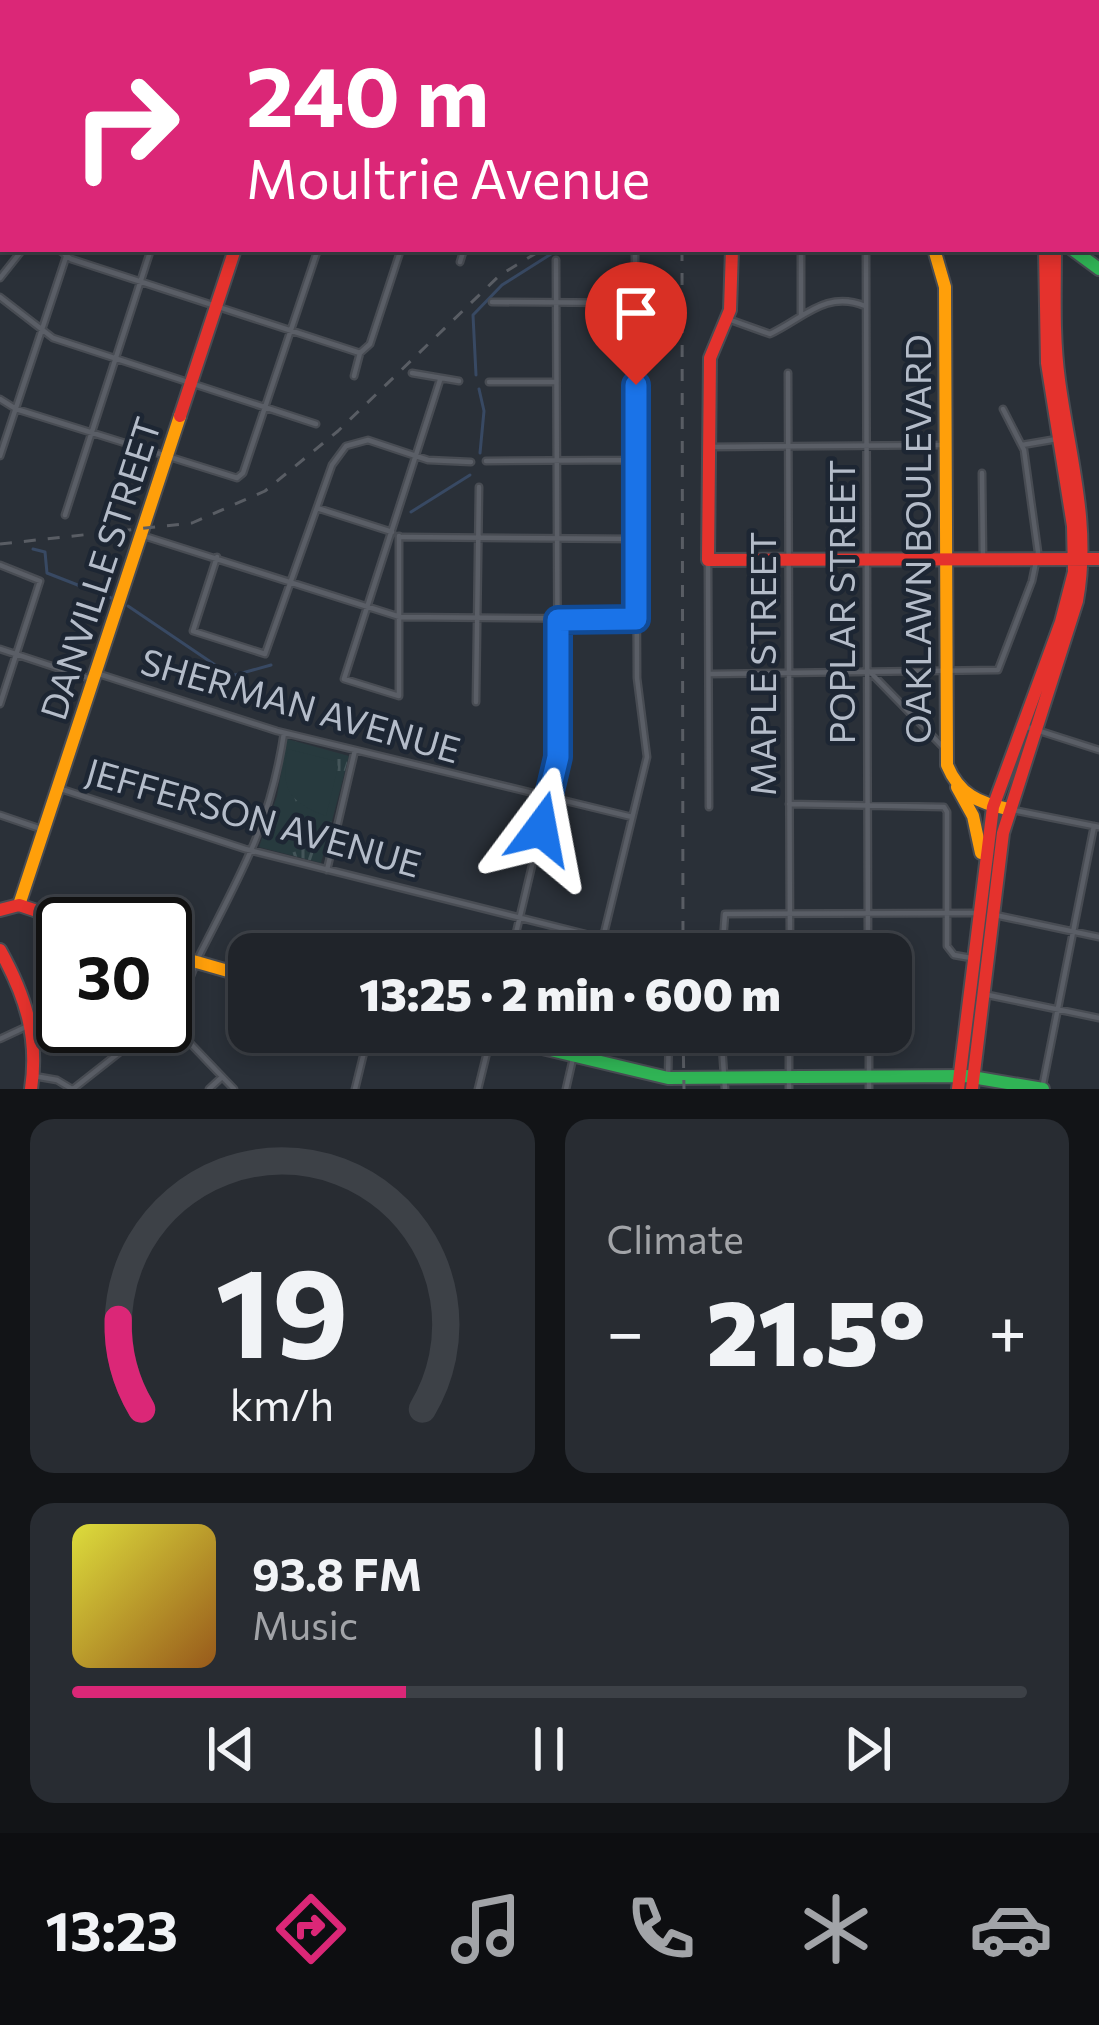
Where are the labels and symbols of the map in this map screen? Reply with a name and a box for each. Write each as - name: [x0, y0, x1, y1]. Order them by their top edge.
- pin: [585, 262, 687, 385]
- street label: OAKLAWN BOULEVARD: [894, 334, 938, 744]
- street label: DANVILLE STREET: [29, 411, 169, 725]
- street label: POPLAR STREET: [818, 460, 862, 744]
- street label: MAPLE STREET: [739, 532, 783, 796]
- street label: SHERMAN AVENUE: [136, 637, 466, 771]
- street label: JEFFERSON AVENUE: [81, 747, 427, 885]
- position arrow: [478, 766, 604, 892]
- speed limit sign: 30: [36, 897, 192, 1053]

